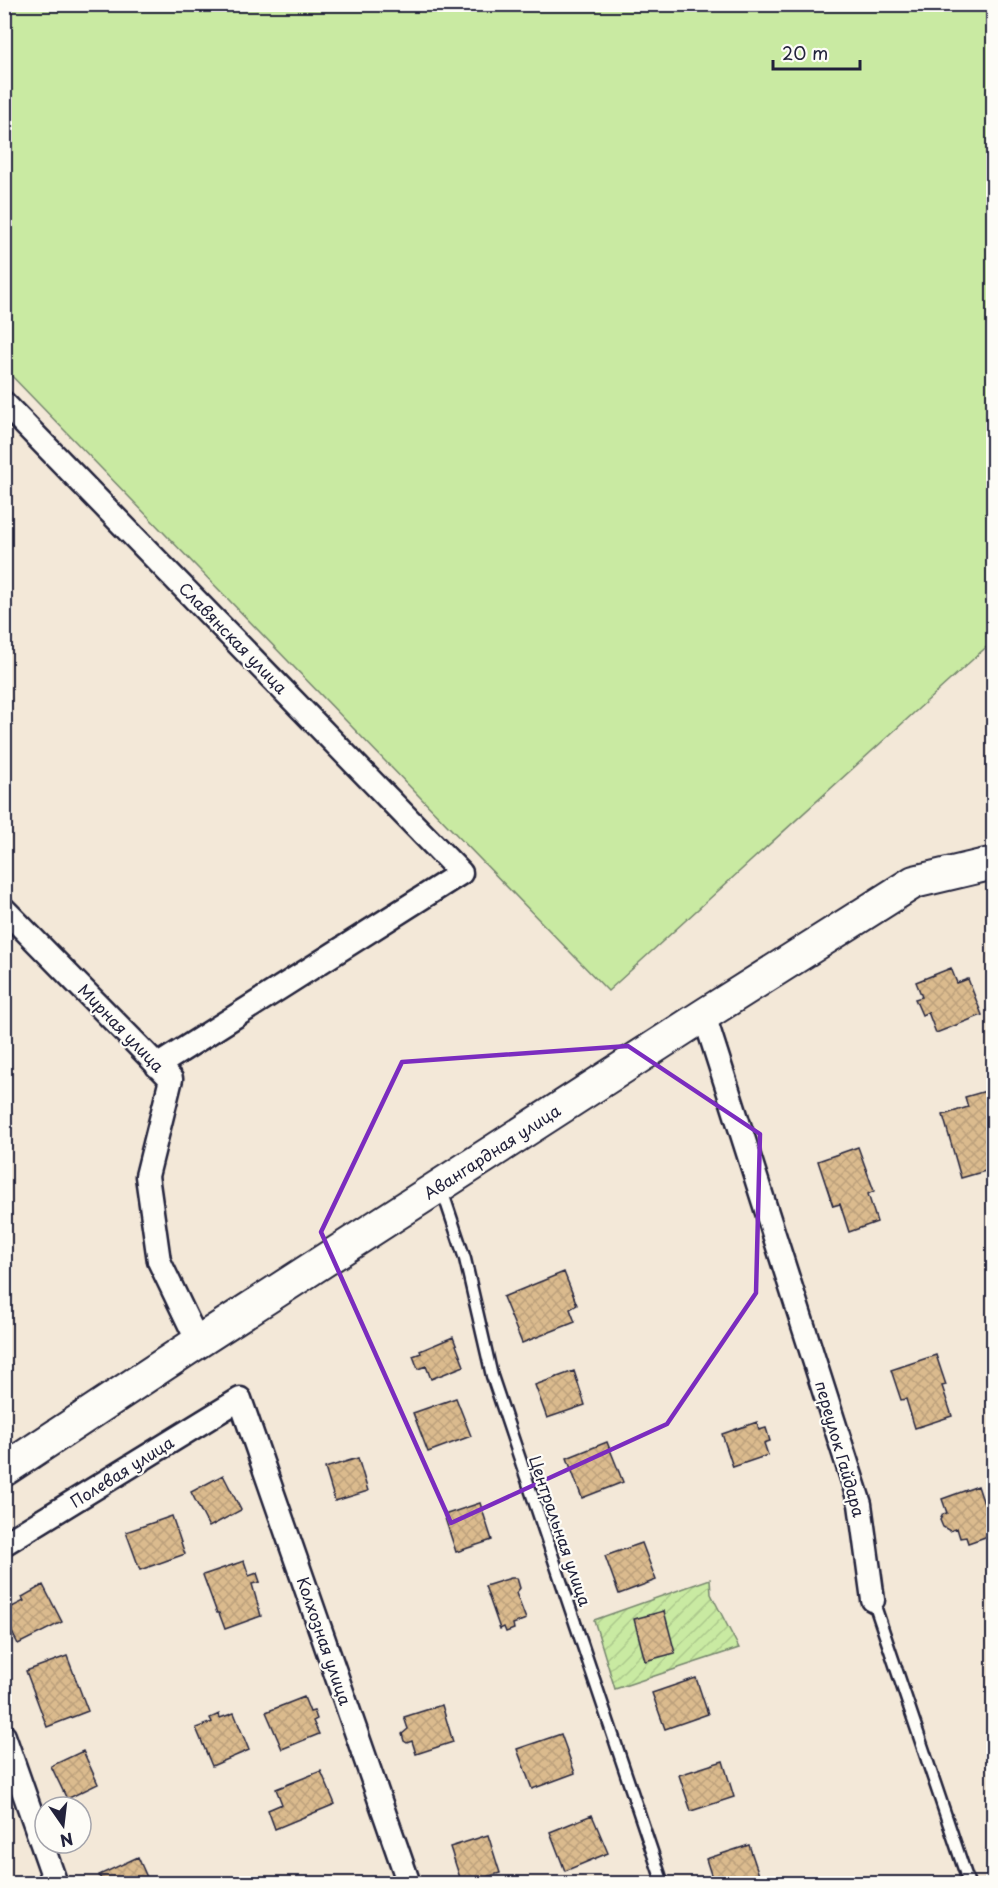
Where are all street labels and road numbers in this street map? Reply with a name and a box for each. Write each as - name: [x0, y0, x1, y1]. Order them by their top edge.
- street label: Славянская улица: [174, 576, 293, 699]
- street label: Мирная улица: [73, 978, 170, 1077]
- street label: Авангардная улица: [418, 1098, 565, 1204]
- street label: переулок Гайдара: [810, 1378, 872, 1520]
- street label: Полевая улица: [65, 1430, 178, 1513]
- street label: Центральная улица: [524, 1452, 598, 1609]
- street label: Колхозная улица: [292, 1573, 358, 1708]

